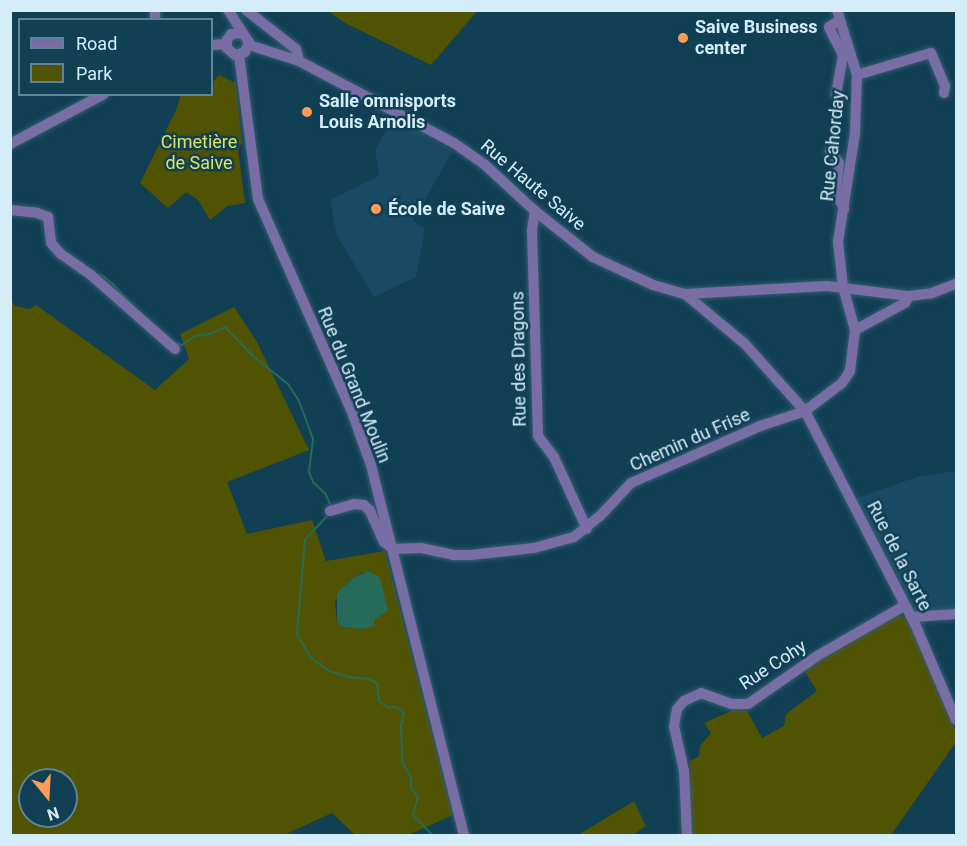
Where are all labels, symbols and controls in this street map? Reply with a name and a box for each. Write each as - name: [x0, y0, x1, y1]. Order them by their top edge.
- place label: Saive Business center: [695, 17, 818, 60]
- legend: [18, 18, 213, 96]
- marker: Saive Business center: [676, 31, 690, 45]
- text: Road: [76, 33, 117, 54]
- text: Park: [76, 63, 112, 84]
- street label: Rue Cahorday: [816, 90, 850, 202]
- place label: Salle omnisports Louis Arnolis: [319, 91, 456, 134]
- marker: Salle omnisports Louis Arnolis: [300, 105, 314, 119]
- park label: Cimetière de Saive: [161, 132, 237, 174]
- street label: Rue Haute Saive: [476, 135, 590, 235]
- place label: École de Saive: [388, 198, 505, 220]
- marker: École de Saive: [369, 202, 383, 216]
- street label: Rue des Dragons: [507, 291, 531, 427]
- street label: Rue du Grand Moulin: [313, 304, 395, 466]
- street label: Chemin du Frise: [627, 404, 753, 476]
- street label: Rue de la Sarte: [862, 498, 936, 614]
- street label: Rue Cohy: [735, 635, 811, 695]
- north arrow: [18, 768, 78, 828]
- text: N: [45, 803, 61, 824]

